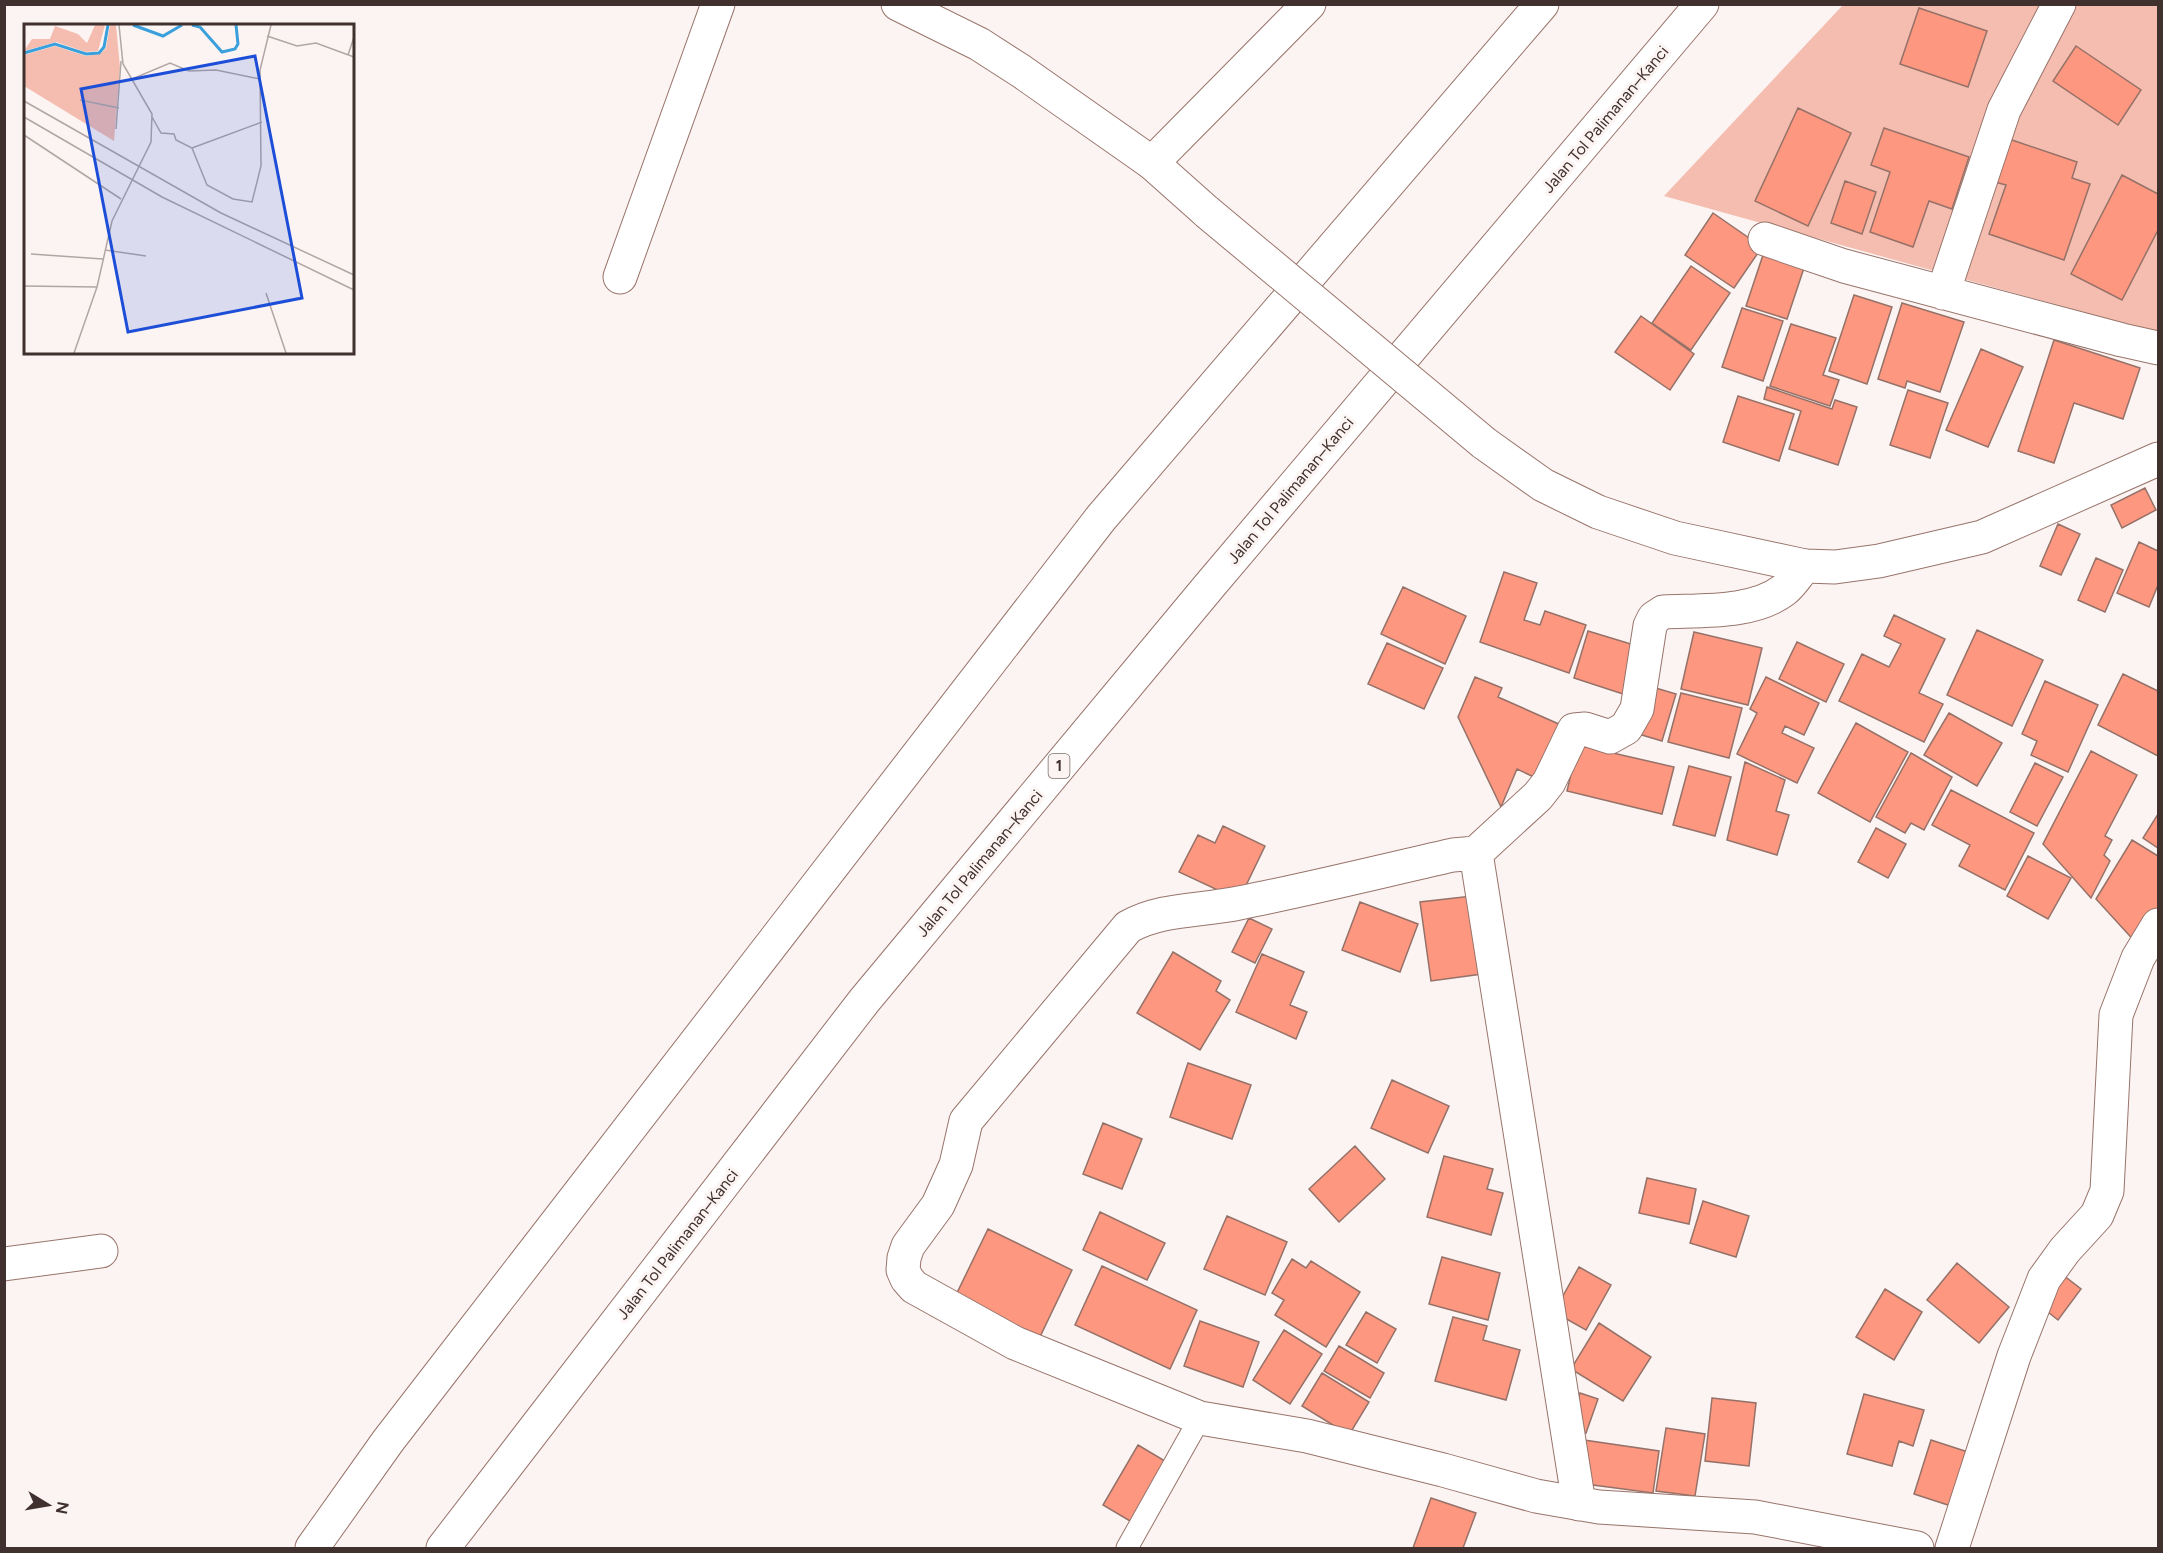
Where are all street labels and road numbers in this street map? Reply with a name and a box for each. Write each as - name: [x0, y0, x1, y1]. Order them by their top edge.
- street label: Jalan Tol Palimanan–Kanci: [1538, 42, 1672, 197]
- street label: Jalan Tol Palimanan–Kanci: [1223, 413, 1357, 568]
- road number: 1: [1048, 754, 1070, 778]
- street label: Jalan Tol Palimanan–Kanci: [912, 786, 1046, 941]
- street label: Jalan Tol Palimanan–Kanci: [613, 1165, 742, 1323]

